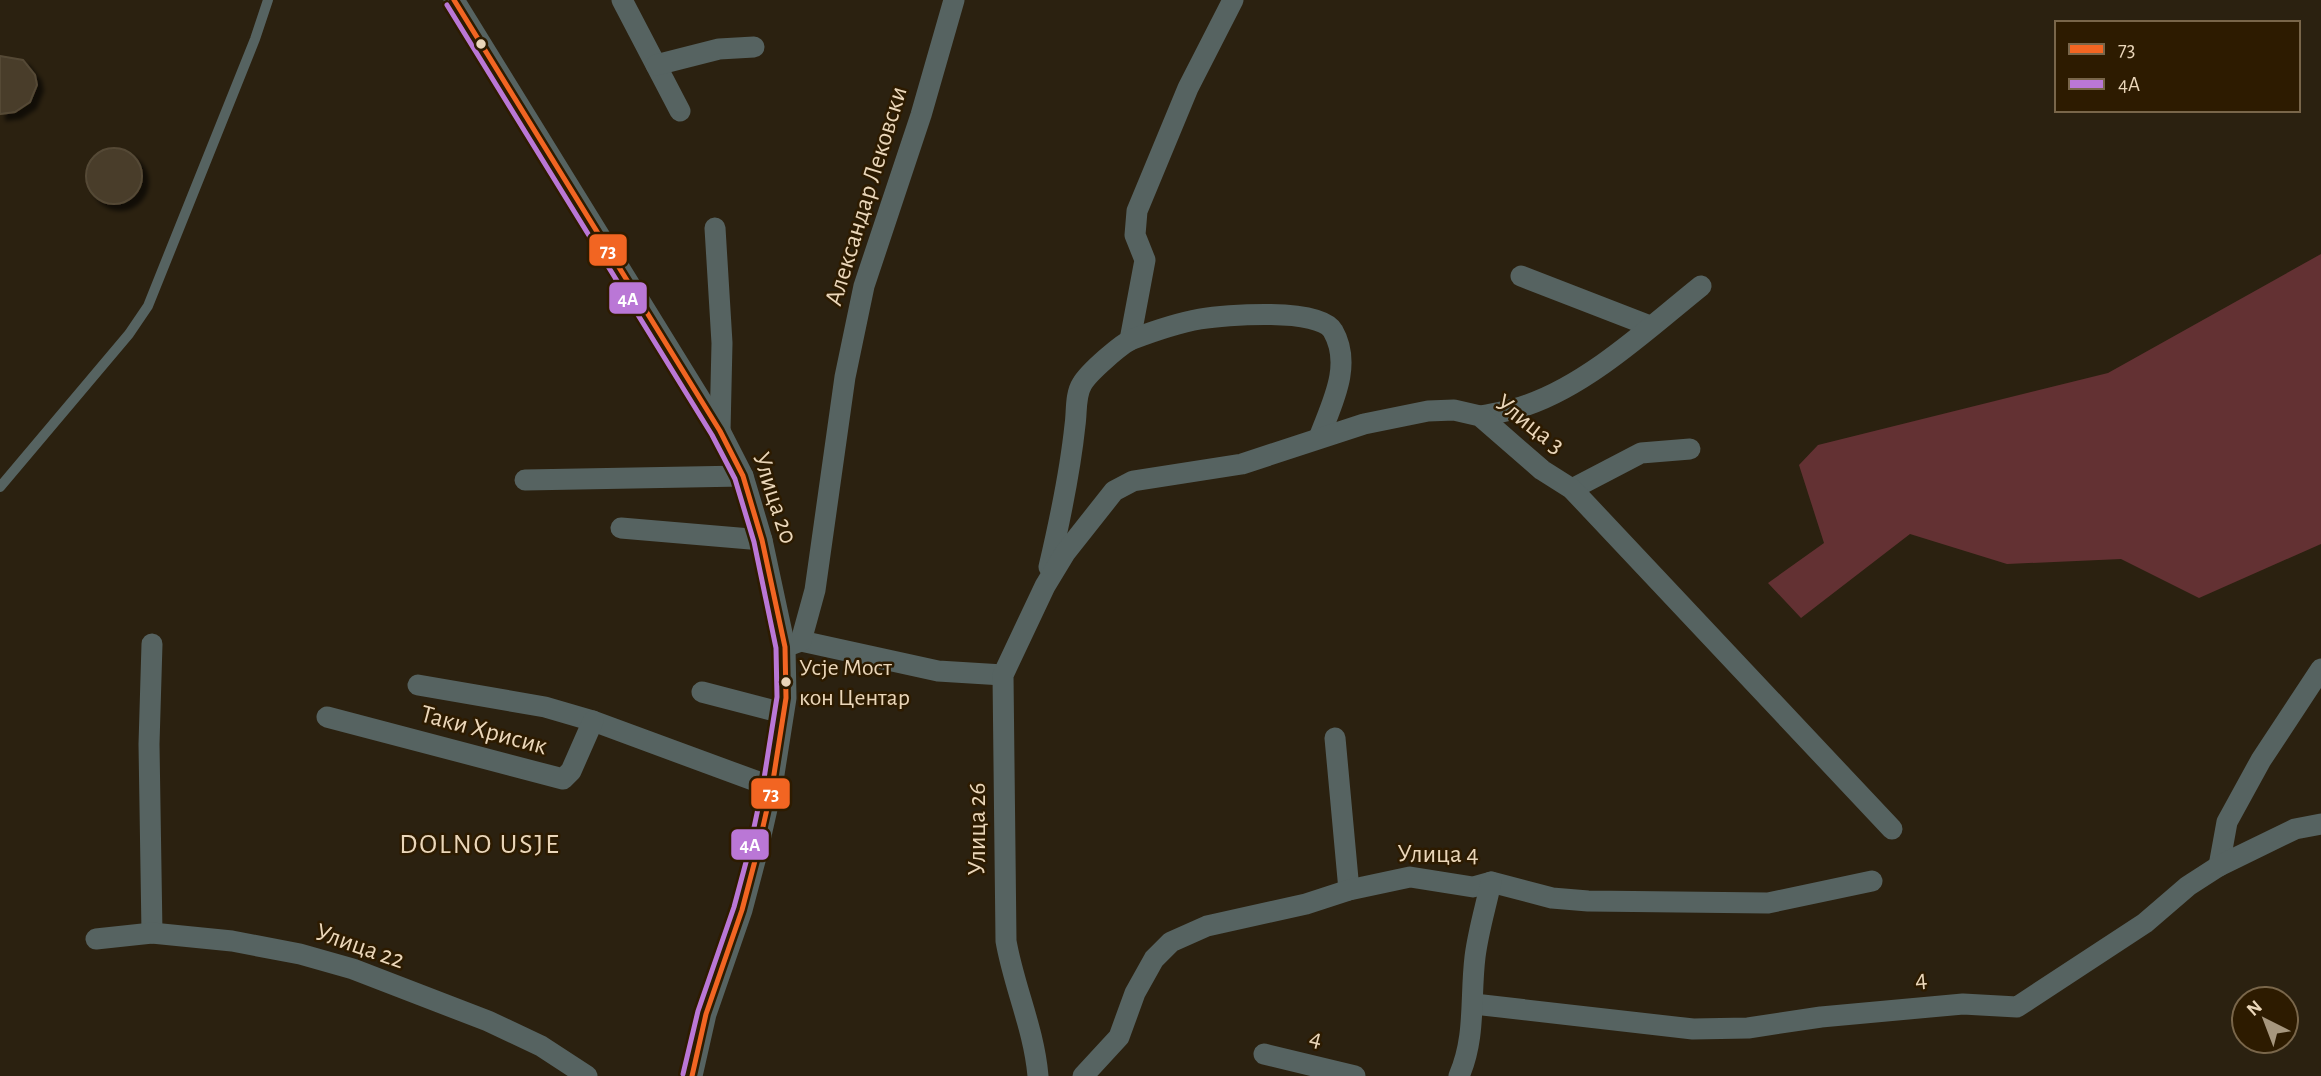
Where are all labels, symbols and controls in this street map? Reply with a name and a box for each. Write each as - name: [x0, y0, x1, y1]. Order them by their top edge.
- legend: [2055, 21, 2300, 112]
- unlabelled marker: [474, 37, 488, 51]
- text: 73: [2118, 39, 2135, 60]
- text: 4A: [2118, 74, 2140, 95]
- street label: Александар Лековски: [820, 83, 912, 309]
- line badge: 73: [588, 233, 628, 267]
- text: 73: [600, 242, 616, 261]
- line badge: 4A: [608, 281, 648, 315]
- text: 4A: [618, 290, 639, 309]
- street label: Улица 3: [1491, 389, 1569, 459]
- street label: Улица 20: [748, 449, 802, 547]
- place label: Усје Мост кон Центар: [799, 656, 910, 710]
- marker: Усје Мост кон Центар: [779, 675, 793, 689]
- street label: Таки Хрисик: [418, 701, 550, 759]
- line badge: 73: [750, 777, 791, 810]
- street label: Улица 26: [964, 783, 990, 875]
- text: 73: [763, 785, 779, 804]
- line badge: 4A: [730, 828, 770, 861]
- district label: DOLNO USJE: [399, 831, 561, 859]
- text: 4A: [740, 836, 761, 855]
- street label: Улица 4: [1397, 841, 1479, 867]
- street label: Улица 22: [312, 919, 408, 973]
- street label: 4: [1914, 966, 1928, 992]
- north arrow: [2230, 985, 2300, 1055]
- text: N: [2243, 997, 2266, 1020]
- street label: 4: [1307, 1024, 1325, 1052]

